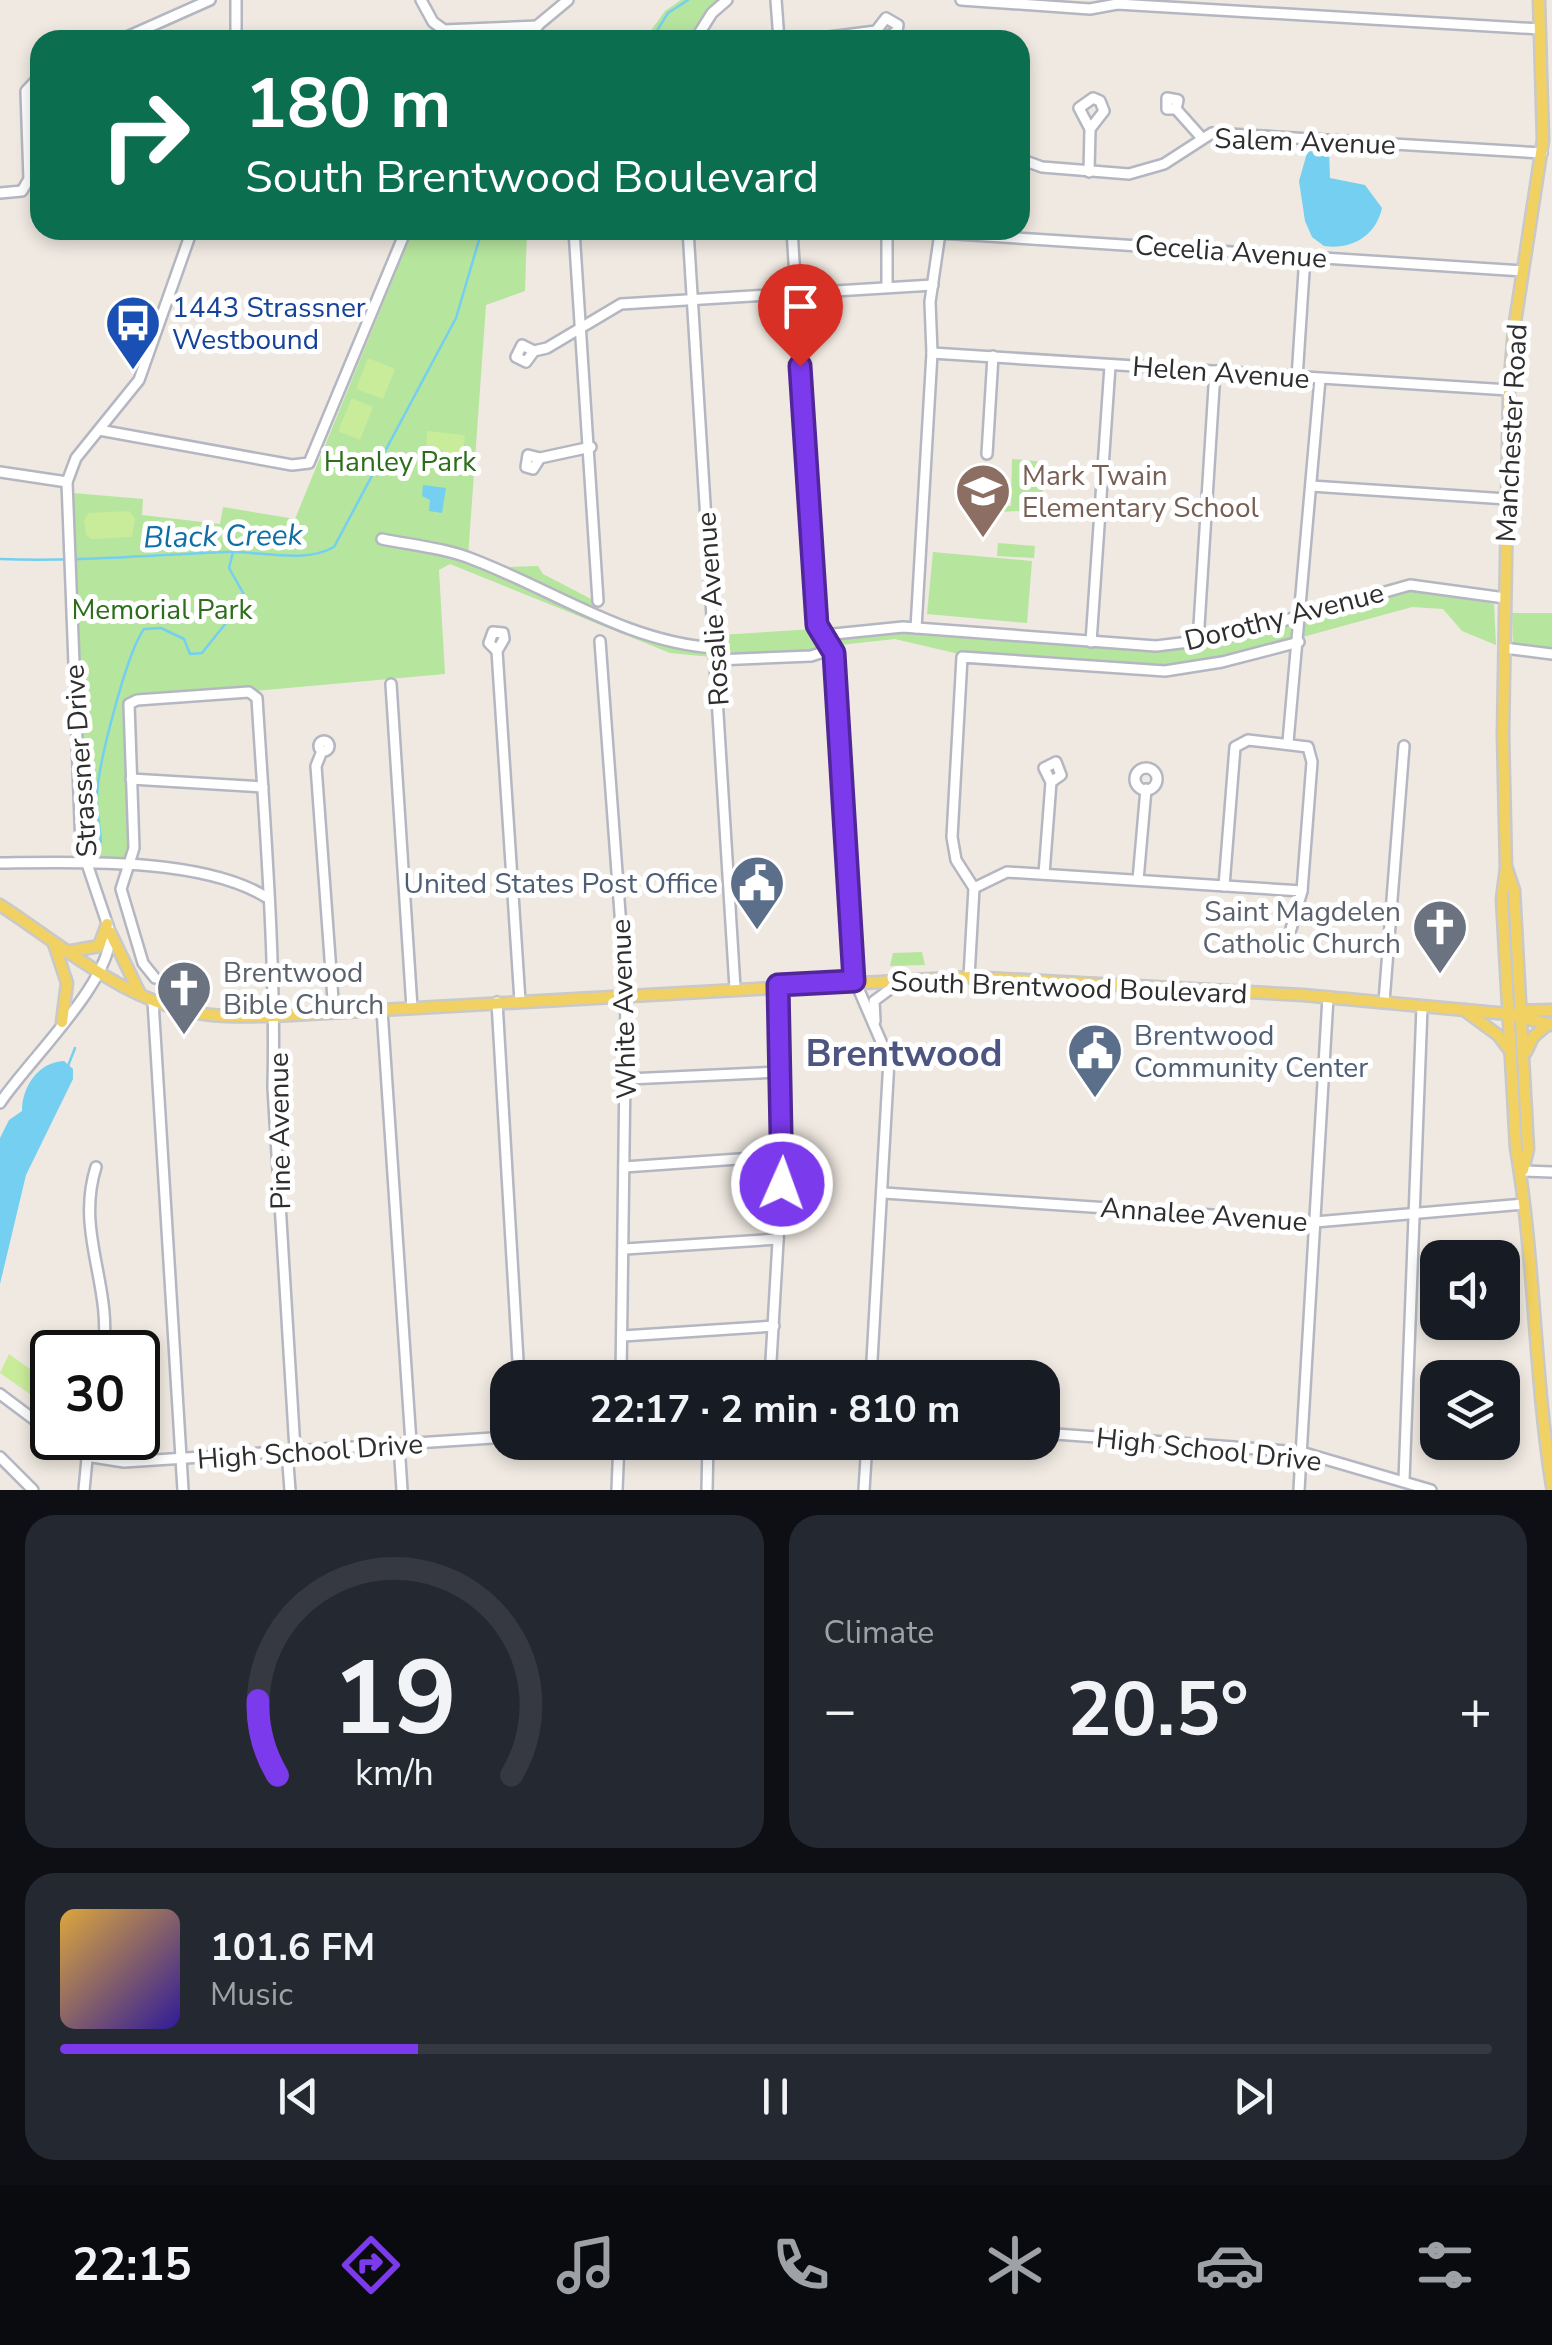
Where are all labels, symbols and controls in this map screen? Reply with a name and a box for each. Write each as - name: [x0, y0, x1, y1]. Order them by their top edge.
- text: 180 m: [245, 56, 451, 152]
- icon: right: [80, 70, 210, 200]
- street label: Salem Avenue: [1214, 120, 1396, 164]
- text: South Brentwood Boulevard: [245, 147, 819, 208]
- street label: Cecelia Avenue: [1134, 226, 1328, 278]
- pin: [758, 264, 843, 367]
- icon: arrive: [773, 279, 828, 334]
- place label: 1443 Strassner Westbound: [172, 289, 366, 359]
- bus stop icon: 1443 Strassner Westbound: [103, 293, 163, 372]
- street label: Manchester Road: [1487, 323, 1537, 543]
- street label: Helen Avenue: [1131, 348, 1311, 398]
- park label: Hanley Park: [324, 443, 477, 481]
- place label: Mark Twain Elementary School: [1022, 457, 1259, 527]
- school or university icon: Mark Twain Elementary School: [953, 461, 1013, 540]
- street label: Rosalie Avenue: [687, 511, 739, 707]
- water label: Black Creek: [143, 515, 304, 558]
- street label: Dorothy Avenue: [1181, 574, 1388, 660]
- park label: Memorial Park: [71, 591, 254, 629]
- street label: Strassner Drive: [55, 663, 107, 859]
- public building icon: United States Post Office: [727, 853, 787, 932]
- place label: United States Post Office: [404, 865, 718, 903]
- place label: Saint Magdelen Catholic Church: [1202, 893, 1401, 963]
- church icon: Saint Magdelen Catholic Church: [1410, 897, 1470, 976]
- street label: White Avenue: [602, 918, 646, 1100]
- place label: Brentwood Bible Church: [223, 954, 384, 1024]
- church icon: Brentwood Bible Church: [154, 958, 214, 1037]
- street label: South Brentwood Boulevard: [890, 963, 1248, 1013]
- place label: Brentwood Community Center: [1134, 1017, 1368, 1087]
- public building icon: Brentwood Community Center: [1065, 1021, 1125, 1100]
- district label: Brentwood: [805, 1028, 1003, 1079]
- street label: Pine Avenue: [260, 1052, 300, 1210]
- position arrow: [730, 1132, 834, 1236]
- street label: Annalee Avenue: [1099, 1189, 1309, 1241]
- map controls: [1420, 1240, 1520, 1460]
- button: sound: [1420, 1240, 1520, 1340]
- speed limit sign: 30: [30, 1330, 160, 1460]
- button: layers: [1420, 1360, 1520, 1460]
- text: 22:17 · 2 min · 810 m: [590, 1384, 960, 1435]
- street label: High School Drive: [1094, 1419, 1323, 1481]
- street label: High School Drive: [196, 1425, 424, 1479]
- text: Climate: [824, 1611, 934, 1654]
- text: 19: [332, 1628, 457, 1770]
- text: 20.5°: [1067, 1659, 1249, 1761]
- text: −: [824, 1673, 857, 1748]
- text: +: [1459, 1673, 1492, 1748]
- text: km/h: [355, 1749, 434, 1798]
- text: 101.6 FM: [210, 1922, 375, 1973]
- text: Music: [210, 1973, 293, 2016]
- icon: previous: [271, 2069, 326, 2124]
- icon: pause: [748, 2069, 803, 2124]
- icon: next: [1226, 2069, 1281, 2124]
- icon: directions: [336, 2230, 406, 2300]
- icon: music: [551, 2230, 621, 2300]
- icon: phone: [766, 2230, 836, 2300]
- icon: climate: [980, 2230, 1050, 2300]
- icon: car: [1195, 2230, 1265, 2300]
- icon: filters: [1410, 2230, 1480, 2300]
- text: 22:15: [72, 2235, 192, 2296]

